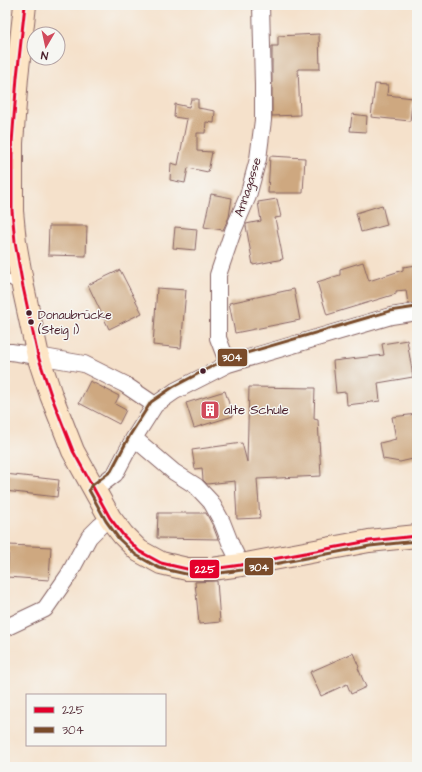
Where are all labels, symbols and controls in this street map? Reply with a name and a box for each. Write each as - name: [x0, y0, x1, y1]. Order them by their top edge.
- north arrow: [26, 26, 66, 66]
- text: N: [40, 47, 49, 63]
- street label: Annagasse: [230, 155, 267, 219]
- place label: Donaubrücke (Steig 1): [38, 307, 112, 340]
- unlabelled marker: [24, 308, 34, 318]
- marker: Donaubrücke (Steig 1): [26, 317, 36, 327]
- line badge: 304: [217, 348, 248, 367]
- text: 304: [221, 350, 243, 365]
- unlabelled marker: [198, 366, 208, 376]
- building icon: alte Schule: [199, 399, 221, 421]
- place label: alte Schule: [224, 401, 289, 419]
- line badge: 304: [244, 557, 274, 576]
- line badge: 225: [189, 559, 220, 579]
- text: 304: [248, 560, 270, 575]
- text: 225: [194, 562, 215, 577]
- legend: [26, 694, 166, 746]
- text: 225: [62, 702, 85, 719]
- text: 304: [62, 722, 84, 739]

